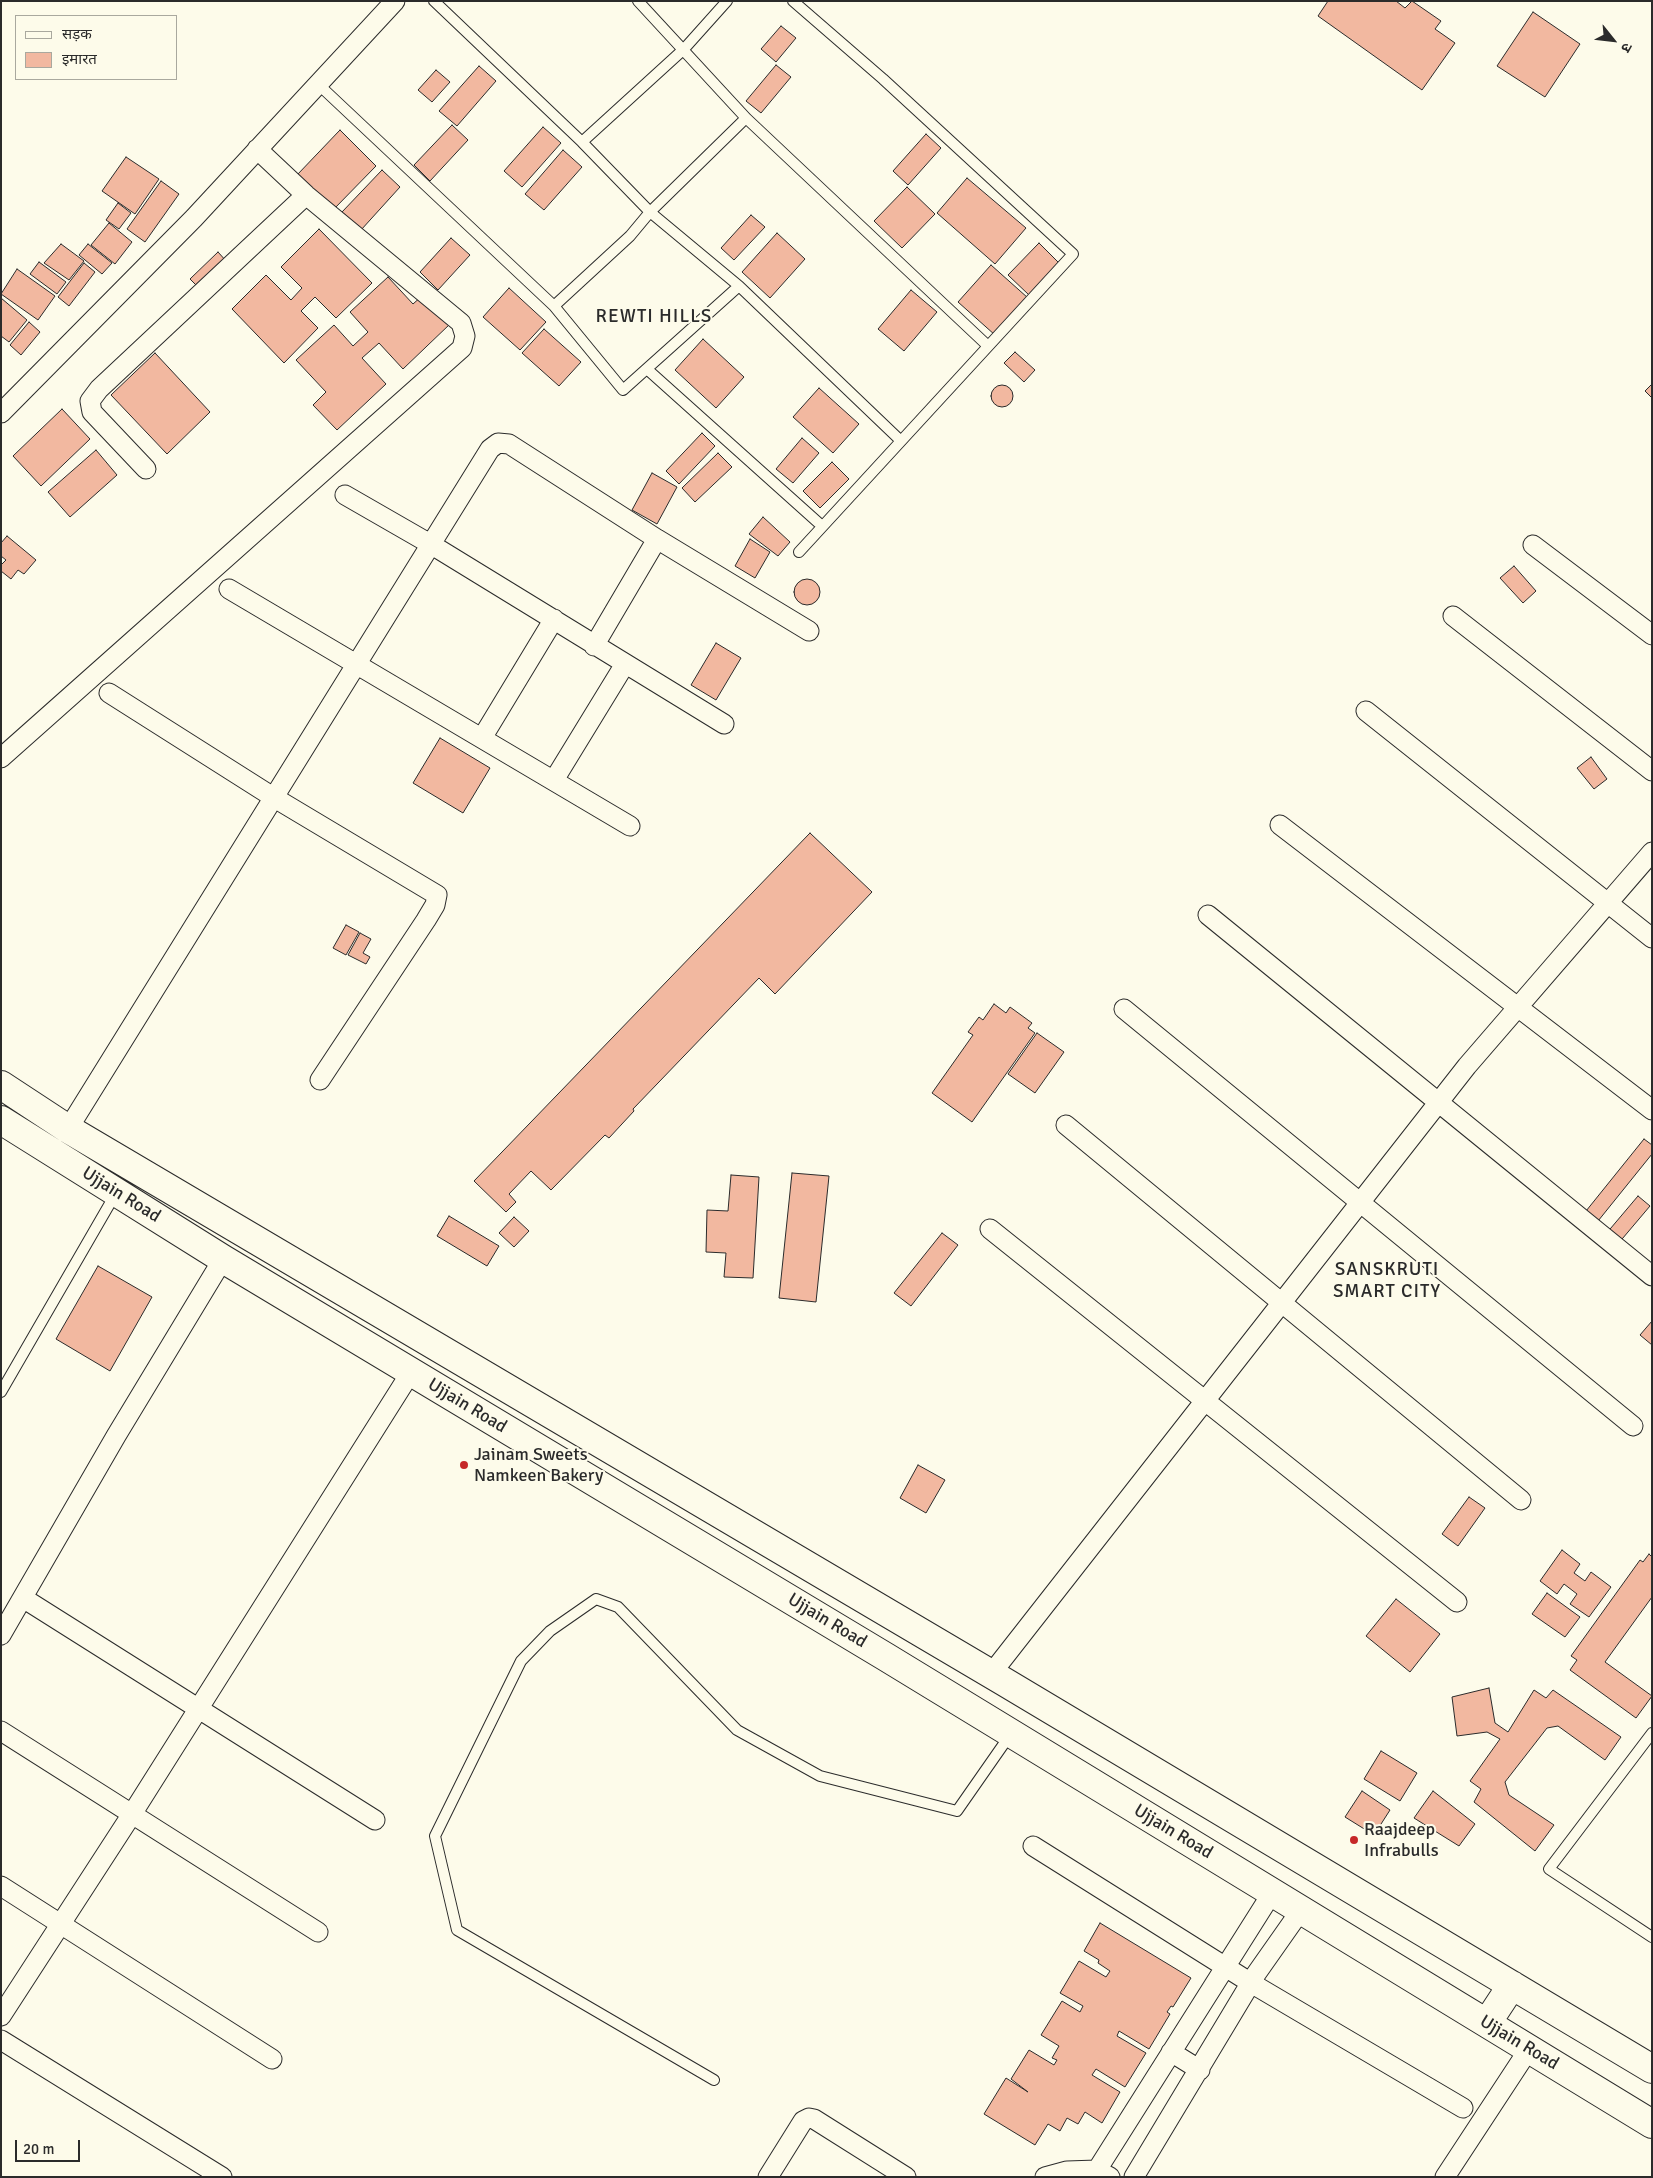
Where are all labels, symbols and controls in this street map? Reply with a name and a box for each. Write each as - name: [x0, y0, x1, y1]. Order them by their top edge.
- legend: [15, 15, 178, 80]
- north arrow: [1588, 15, 1638, 65]
- text: सड़क: [62, 25, 92, 43]
- text: उ: [1617, 40, 1636, 55]
- text: इमारत: [62, 50, 97, 68]
- district label: REWTI HILLS: [594, 306, 714, 328]
- street label: Ujjain Road: [78, 1162, 164, 1228]
- district label: SANSKRUTI SMART CITY: [1332, 1259, 1442, 1303]
- street label: Ujjain Road: [424, 1374, 510, 1438]
- place label: Jainam Sweets Namkeen Bakery: [474, 1444, 603, 1486]
- marker: Jainam Sweets Namkeen Bakery: [458, 1459, 470, 1471]
- street label: Ujjain Road: [784, 1589, 870, 1653]
- street label: Ujjain Road: [1130, 1800, 1216, 1864]
- place label: Raajdeep Infrabulls: [1364, 1819, 1439, 1862]
- marker: Raajdeep Infrabulls: [1348, 1834, 1360, 1846]
- street label: Ujjain Road: [1476, 2011, 1562, 2075]
- scale bar: [18, 2130, 82, 2162]
- text: 20 m: [23, 2140, 54, 2158]

